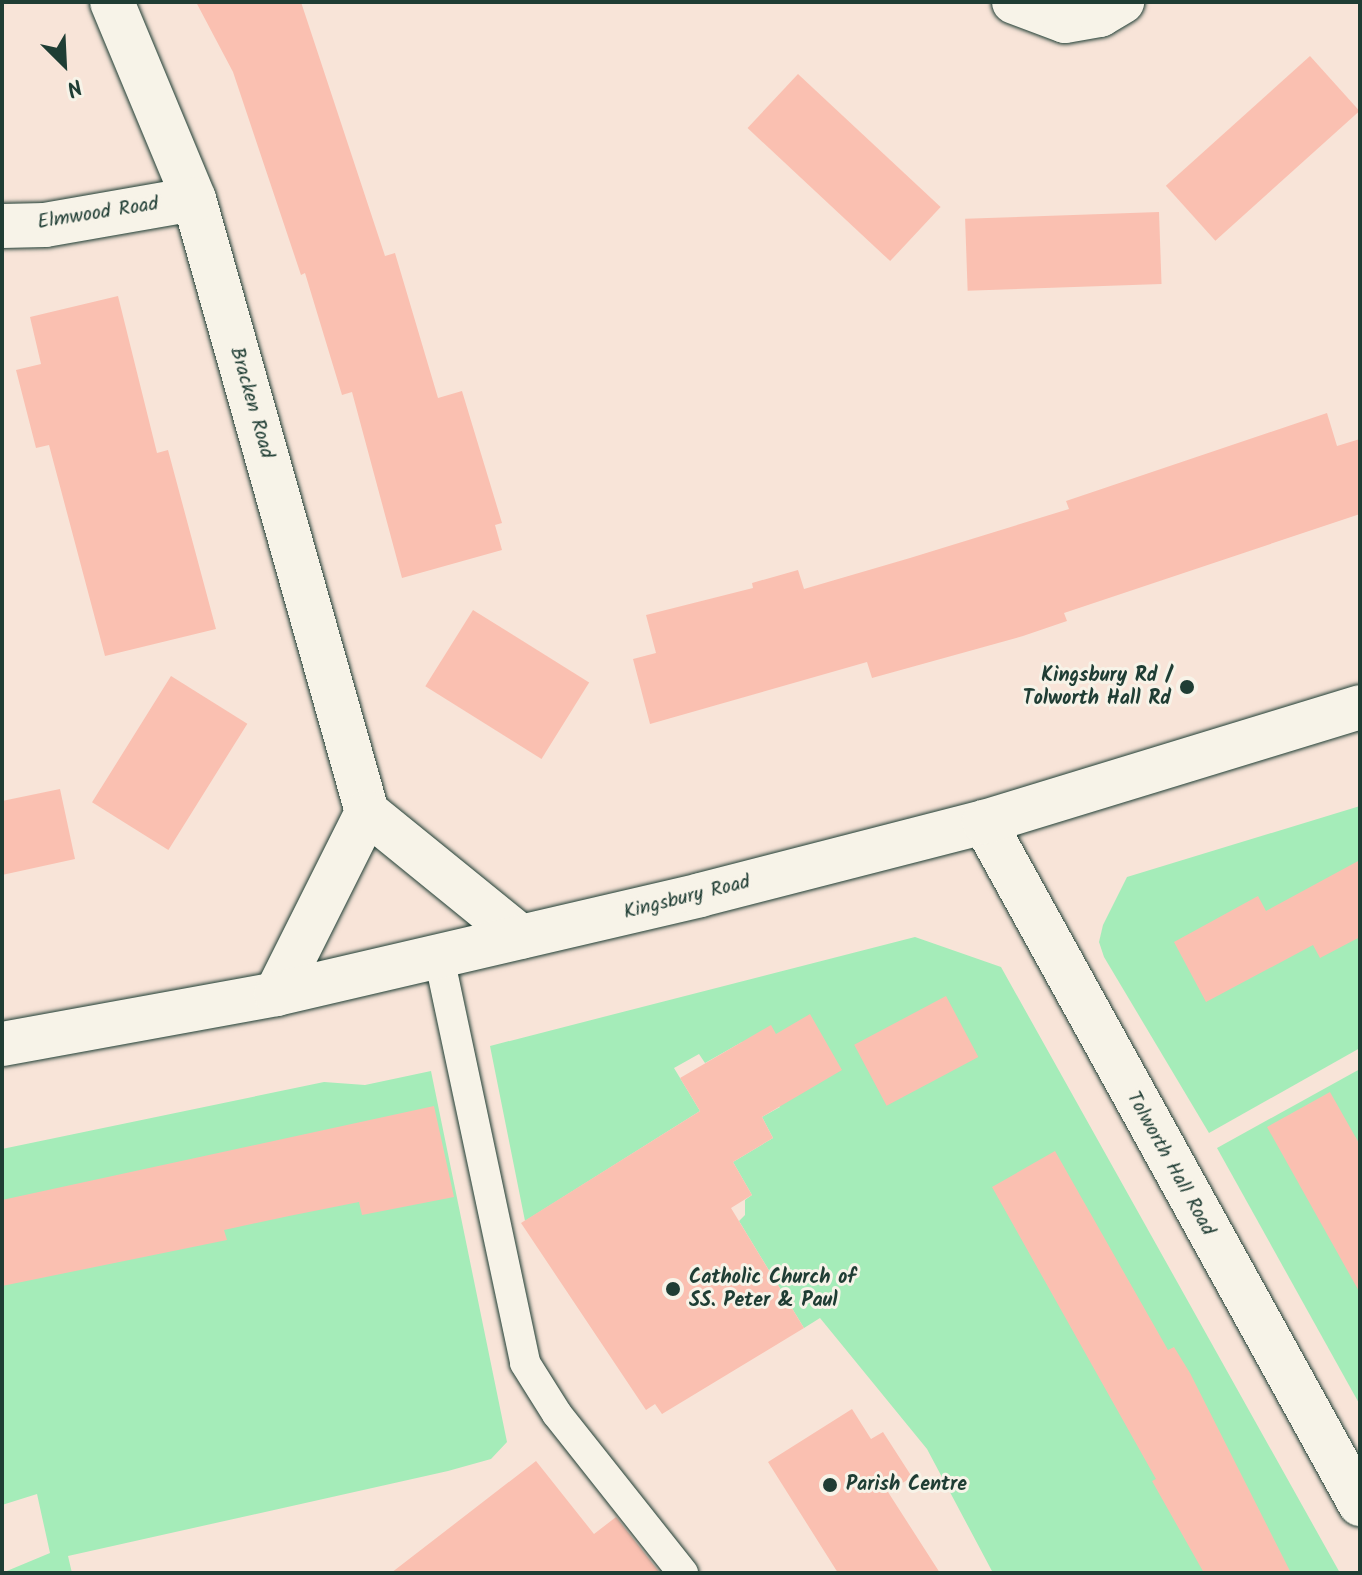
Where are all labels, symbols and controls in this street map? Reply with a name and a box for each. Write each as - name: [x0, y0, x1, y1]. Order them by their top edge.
- north arrow: [24, 24, 104, 104]
- text: N: [61, 68, 87, 105]
- street label: Elmwood Road: [36, 193, 160, 235]
- street label: Bracken Road: [224, 345, 278, 461]
- place label: Kingsbury Rd / Tolworth Hall Rd: [1023, 664, 1171, 711]
- marker: Kingsbury Rd / Tolworth Hall Rd: [1178, 678, 1196, 696]
- street label: Kingsbury Road: [621, 871, 753, 925]
- street label: Tolworth Hall Road: [1120, 1088, 1220, 1240]
- place label: Catholic Church of SS. Peter & Paul: [689, 1266, 856, 1313]
- marker: Catholic Church of SS. Peter & Paul: [664, 1280, 682, 1298]
- place label: Parish Centre: [846, 1473, 967, 1497]
- marker: Parish Centre: [821, 1476, 839, 1494]

